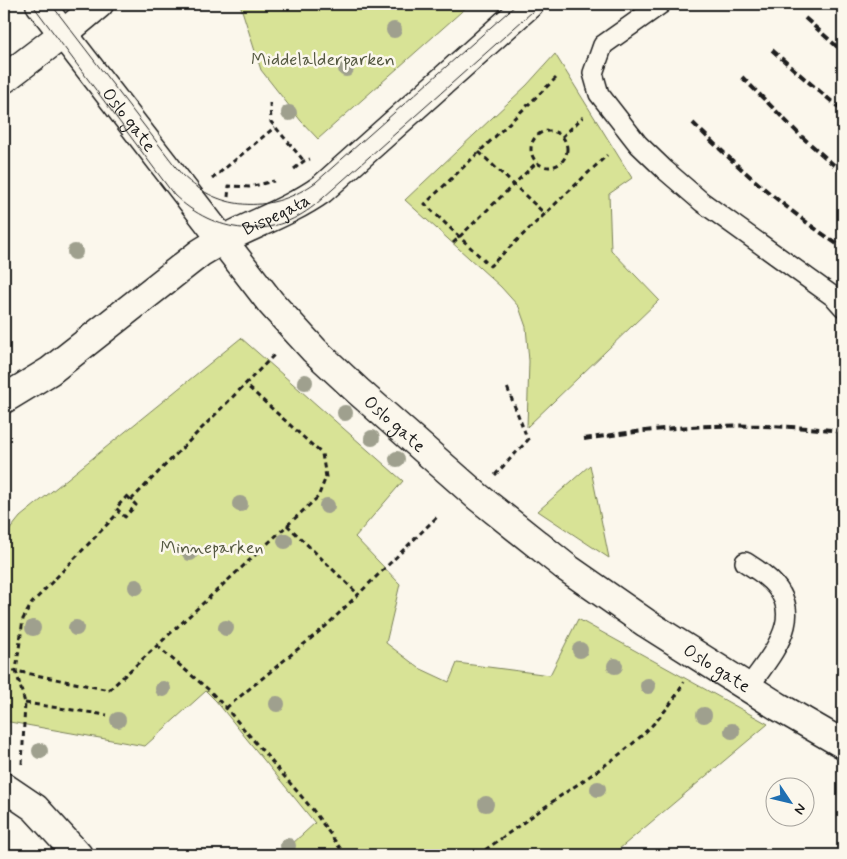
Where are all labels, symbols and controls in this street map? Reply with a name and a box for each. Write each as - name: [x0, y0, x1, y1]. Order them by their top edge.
- park label: Middelalderparken: [251, 48, 395, 72]
- street label: Oslo gate: [96, 83, 161, 157]
- street label: Bispegata: [239, 189, 315, 242]
- street label: Oslo gate: [358, 391, 431, 458]
- park label: Minneparken: [160, 536, 264, 560]
- street label: Oslo gate: [678, 639, 755, 699]
- north arrow: [764, 776, 814, 826]
- text: N: [790, 800, 810, 818]

